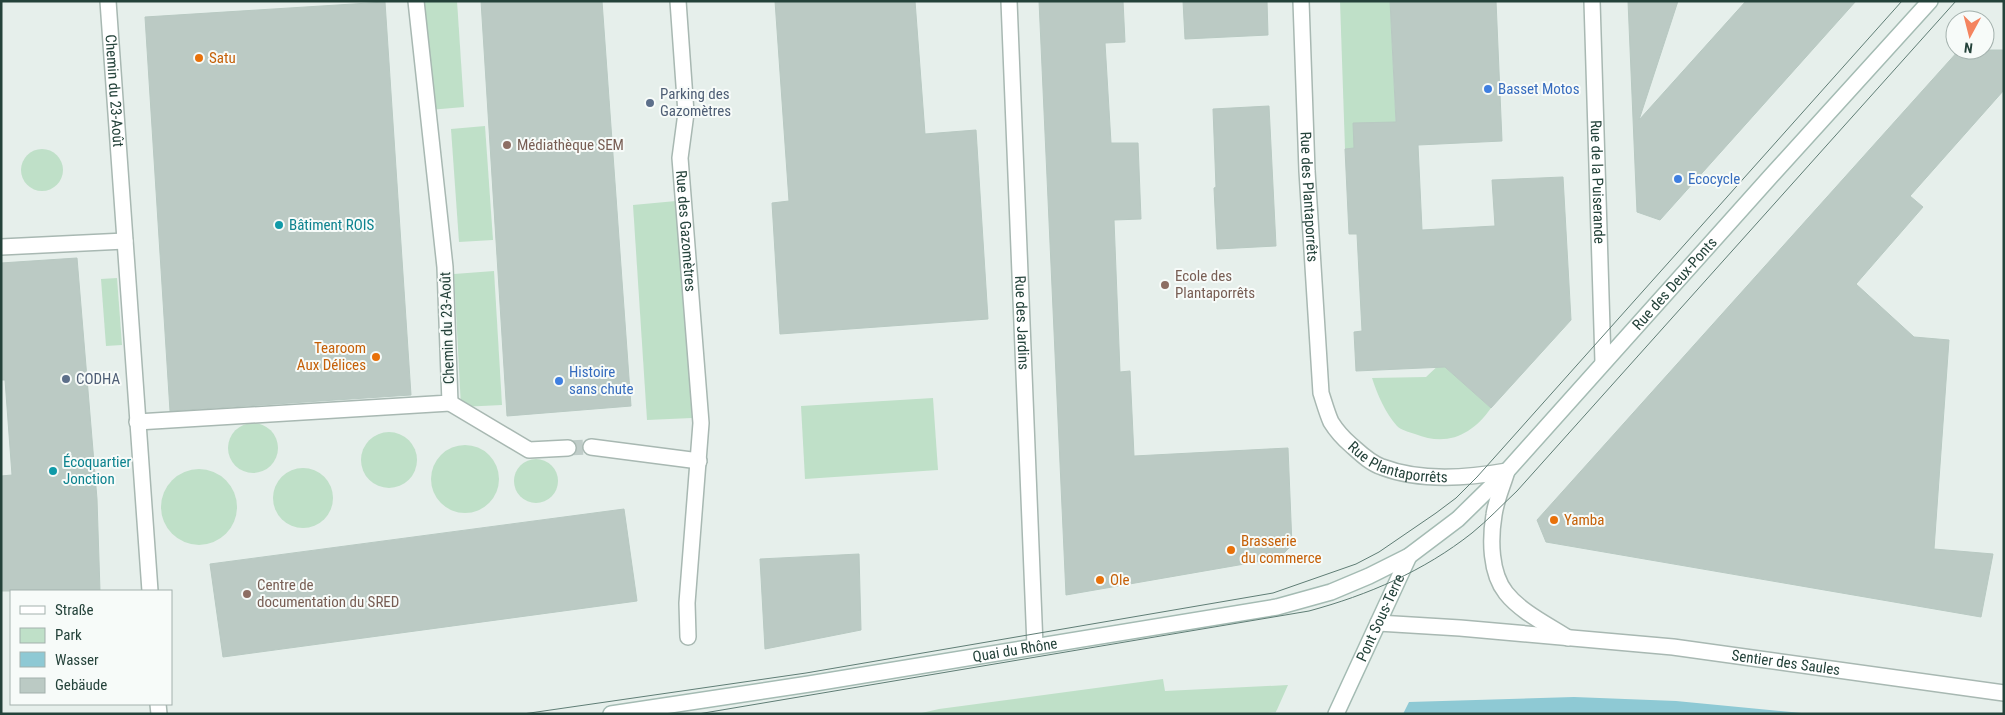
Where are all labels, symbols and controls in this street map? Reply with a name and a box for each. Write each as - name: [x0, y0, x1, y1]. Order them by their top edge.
- north arrow: [1945, 10, 1995, 60]
- street label: Chemin du 23-Août: [101, 34, 127, 148]
- text: N: [1963, 39, 1974, 56]
- place label: Satu: [209, 49, 236, 67]
- marker: Satu: [193, 52, 205, 64]
- place label: Basset Motos: [1498, 80, 1580, 98]
- marker: Basset Motos: [1482, 83, 1494, 95]
- place label: Parking des Gazomètres: [660, 85, 731, 120]
- marker: Parking des Gazomètres: [644, 97, 656, 109]
- street label: Rue de la Puiserande: [1587, 120, 1608, 244]
- street label: Rue des Plantaporrêts: [1297, 131, 1322, 263]
- place label: Médiathèque SEM: [517, 136, 624, 154]
- marker: Médiathèque SEM: [501, 139, 513, 151]
- street label: Rue des Gazomètres: [672, 170, 700, 293]
- place label: Ecocycle: [1688, 170, 1740, 188]
- marker: Ecocycle: [1672, 173, 1684, 185]
- place label: Bâtiment ROIS: [289, 216, 374, 234]
- marker: Bâtiment ROIS: [273, 219, 285, 231]
- street label: Rue des Deux-Ponts: [1629, 234, 1721, 334]
- place label: Ecole des Plantaporrêts: [1175, 267, 1255, 302]
- street label: Chemin du 23-Août: [436, 271, 458, 385]
- street label: Rue des Jardins: [1011, 275, 1033, 370]
- marker: Ecole des Plantaporrêts: [1159, 279, 1171, 291]
- place label: Tearoom Aux Délices: [297, 339, 366, 374]
- marker: Tearoom Aux Délices: [370, 351, 382, 363]
- place label: Histoire sans chute: [569, 363, 633, 398]
- place label: CODHA: [76, 370, 121, 388]
- marker: CODHA: [60, 373, 72, 385]
- marker: Histoire sans chute: [553, 375, 565, 387]
- street label: Rue Plantaporrêts: [1344, 438, 1448, 486]
- place label: Écoquartier Jonction: [63, 453, 132, 488]
- marker: Écoquartier Jonction: [47, 465, 59, 477]
- place label: Yamba: [1564, 511, 1604, 529]
- marker: Yamba: [1548, 514, 1560, 526]
- place label: Brasserie du commerce: [1241, 532, 1322, 567]
- marker: Brasserie du commerce: [1225, 544, 1237, 556]
- place label: Ole: [1110, 571, 1130, 589]
- street label: Pont Sous-Terre: [1353, 571, 1408, 664]
- marker: Ole: [1094, 574, 1106, 586]
- place label: Centre de documentation du SRED: [257, 576, 399, 611]
- marker: Centre de documentation du SRED: [241, 588, 253, 600]
- legend: [10, 590, 172, 705]
- text: Straße: [55, 601, 94, 619]
- text: Park: [55, 626, 82, 644]
- street label: Quai du Rhône: [971, 634, 1059, 666]
- street label: Sentier des Saules: [1731, 646, 1841, 679]
- text: Wasser: [55, 651, 99, 669]
- text: Gebäude: [55, 676, 107, 694]

